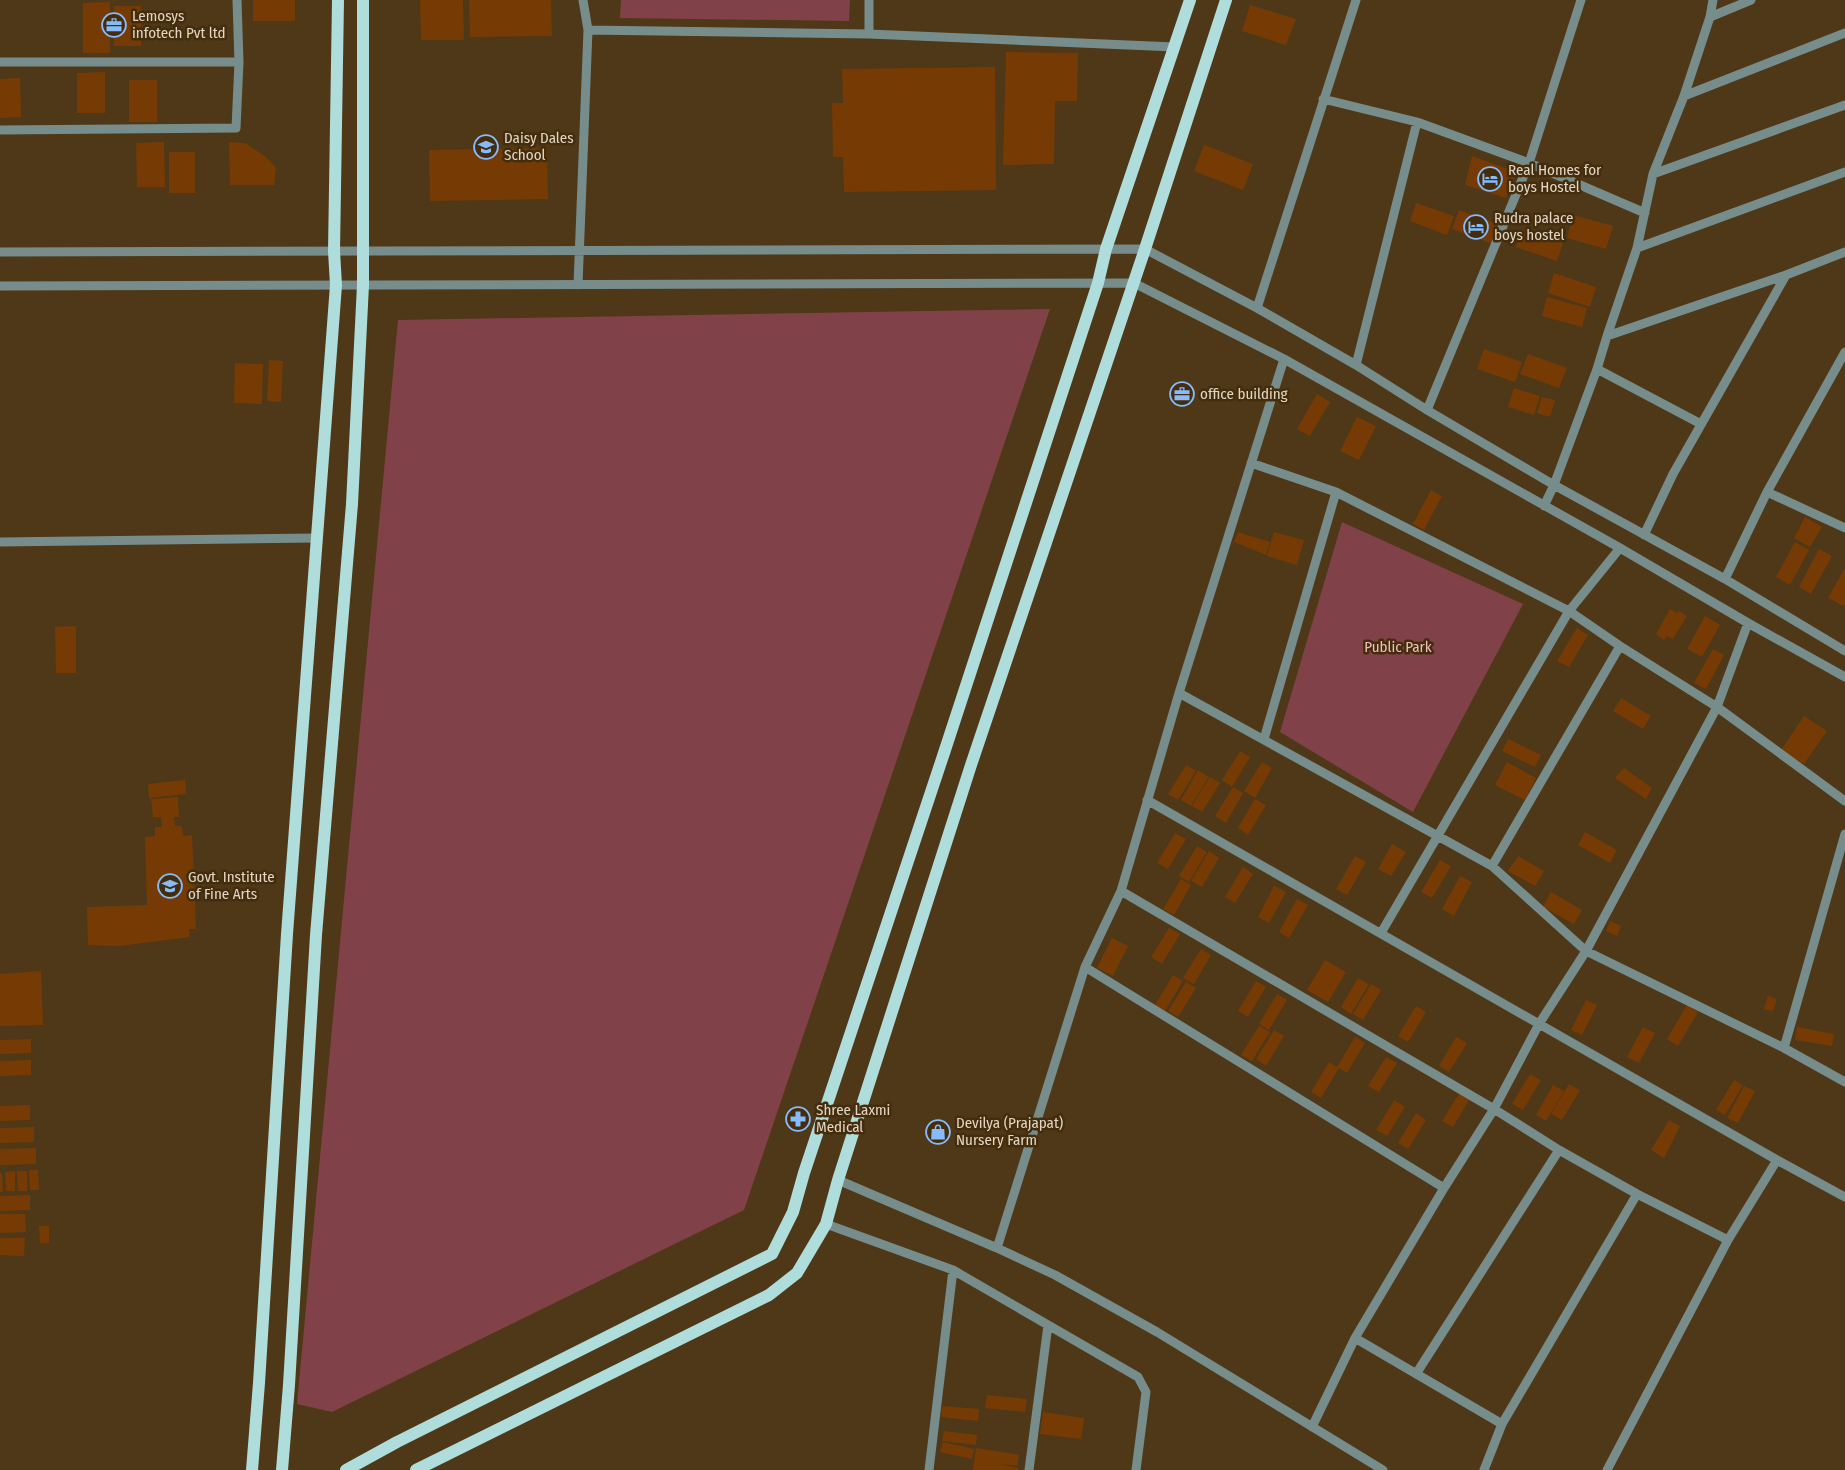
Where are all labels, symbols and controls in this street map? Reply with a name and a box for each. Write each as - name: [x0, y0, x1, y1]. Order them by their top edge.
- place label: Lemosys infotech Pvt ltd: [132, 7, 226, 42]
- office icon: Lemosys infotech Pvt ltd: [101, 12, 127, 38]
- place label: Daisy Dales School: [504, 129, 574, 164]
- school or university icon: Daisy Dales School: [473, 134, 499, 160]
- place label: Real Homes for boys Hostel: [1508, 161, 1602, 196]
- hotel icon: Real Homes for boys Hostel: [1477, 166, 1503, 192]
- place label: Rudra palace boys hostel: [1494, 209, 1574, 244]
- hotel icon: Rudra palace boys hostel: [1463, 214, 1489, 240]
- office icon: office building: [1169, 381, 1195, 407]
- place label: office building: [1200, 385, 1288, 403]
- park label: Public Park: [1364, 638, 1432, 656]
- place label: Govt. Institute of Fine Arts: [188, 868, 275, 903]
- school or university icon: Govt. Institute of Fine Arts: [157, 873, 183, 899]
- place label: Shree Laxmi Medical: [816, 1101, 890, 1136]
- pharmacy icon: Shree Laxmi Medical: [785, 1106, 811, 1132]
- place label: Devilya (Prajapat) Nursery Farm: [956, 1114, 1063, 1149]
- shop icon: Devilya (Prajapat) Nursery Farm: [925, 1119, 951, 1145]

